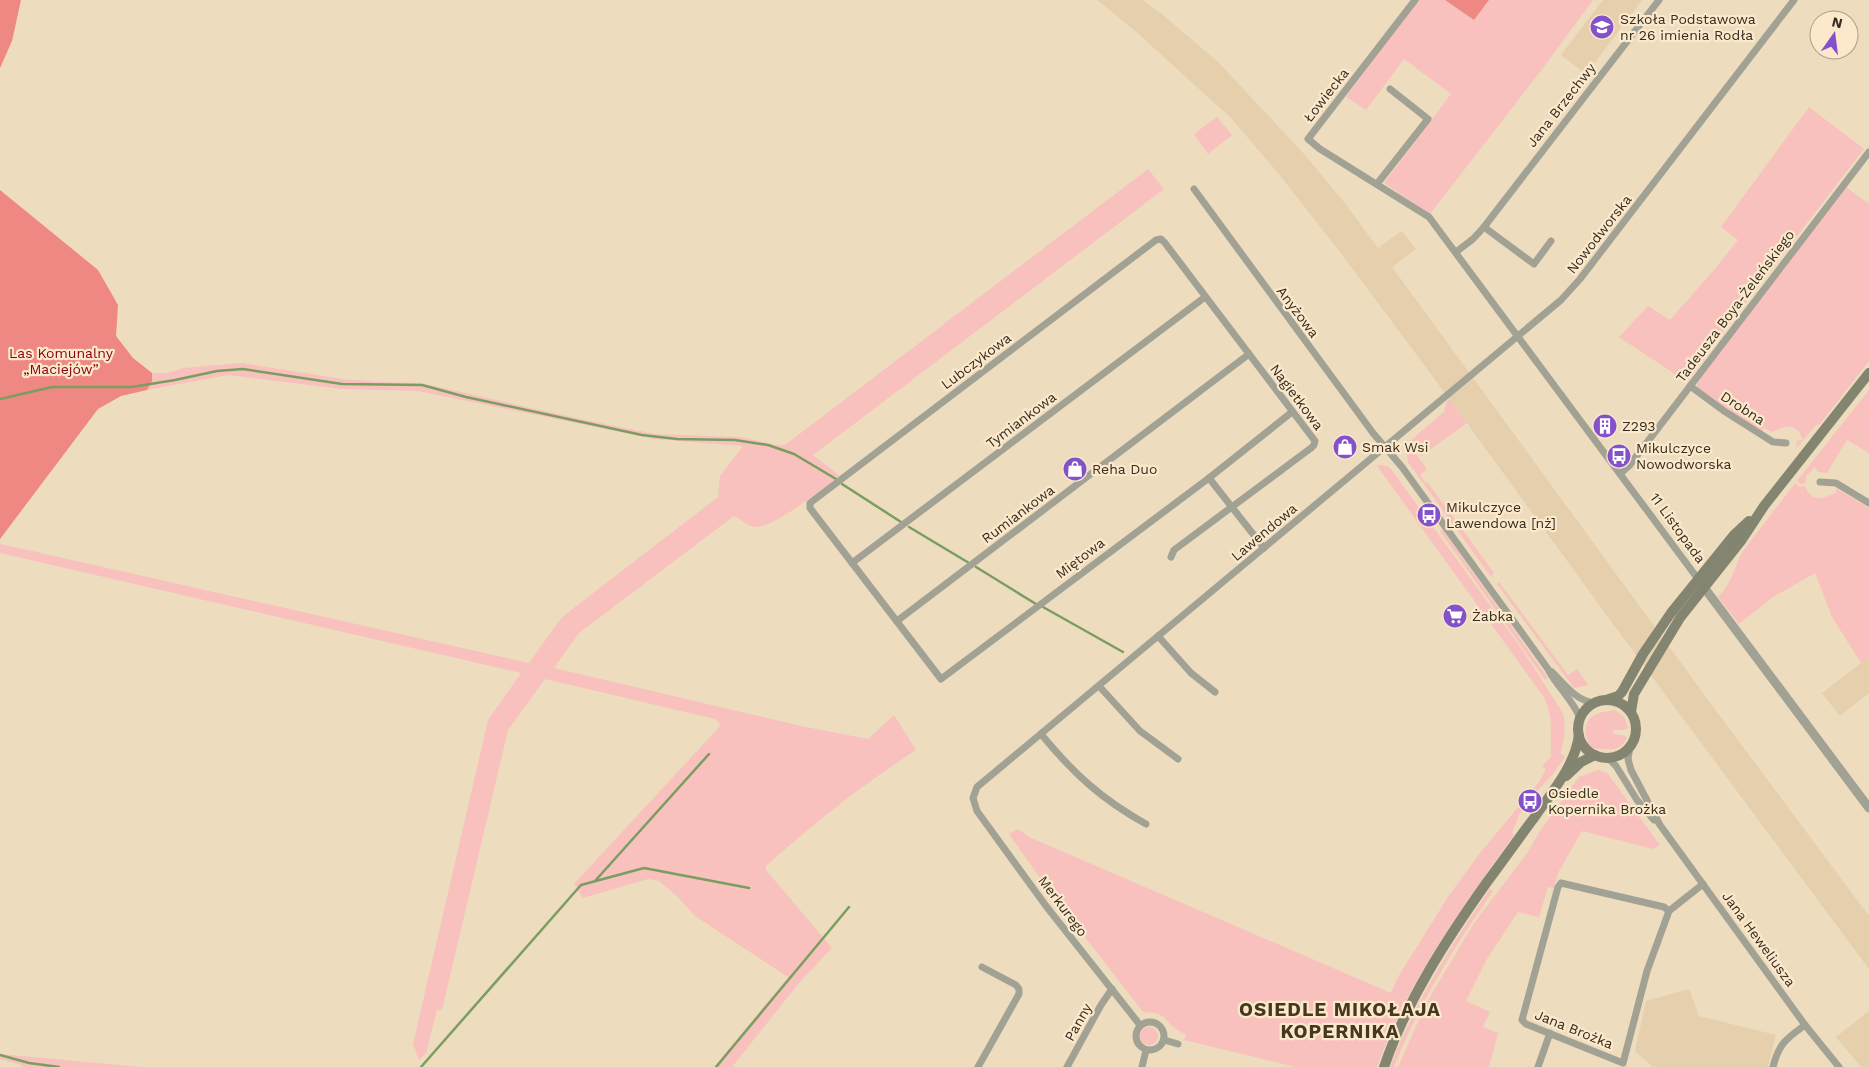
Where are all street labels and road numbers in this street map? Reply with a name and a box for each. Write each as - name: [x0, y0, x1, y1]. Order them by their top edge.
- street label: Jana Brzechwy: [1523, 59, 1599, 150]
- street label: Łowiecka: [1300, 65, 1352, 125]
- street label: Nowodworska: [1563, 191, 1635, 277]
- street label: Tadeusza Boya-Żeleńskiego: [1672, 227, 1798, 385]
- street label: Anyżowa: [1274, 283, 1322, 341]
- street label: Lubczykowa: [938, 329, 1014, 393]
- street label: Nagietkowa: [1267, 361, 1327, 433]
- street label: Tymiankowa: [983, 388, 1059, 452]
- street label: Drobna: [1718, 388, 1768, 428]
- street label: Rumiankowa: [979, 481, 1058, 547]
- street label: 11 Listopada: [1647, 490, 1709, 566]
- street label: Lawendowa: [1228, 500, 1300, 564]
- street label: Miętowa: [1052, 534, 1108, 582]
- street label: Merkurego: [1035, 873, 1091, 939]
- street label: Jana Heweliusza: [1719, 888, 1799, 990]
- street label: Panny: [1061, 1000, 1095, 1044]
- street label: Jana Brożka: [1533, 1006, 1615, 1052]

